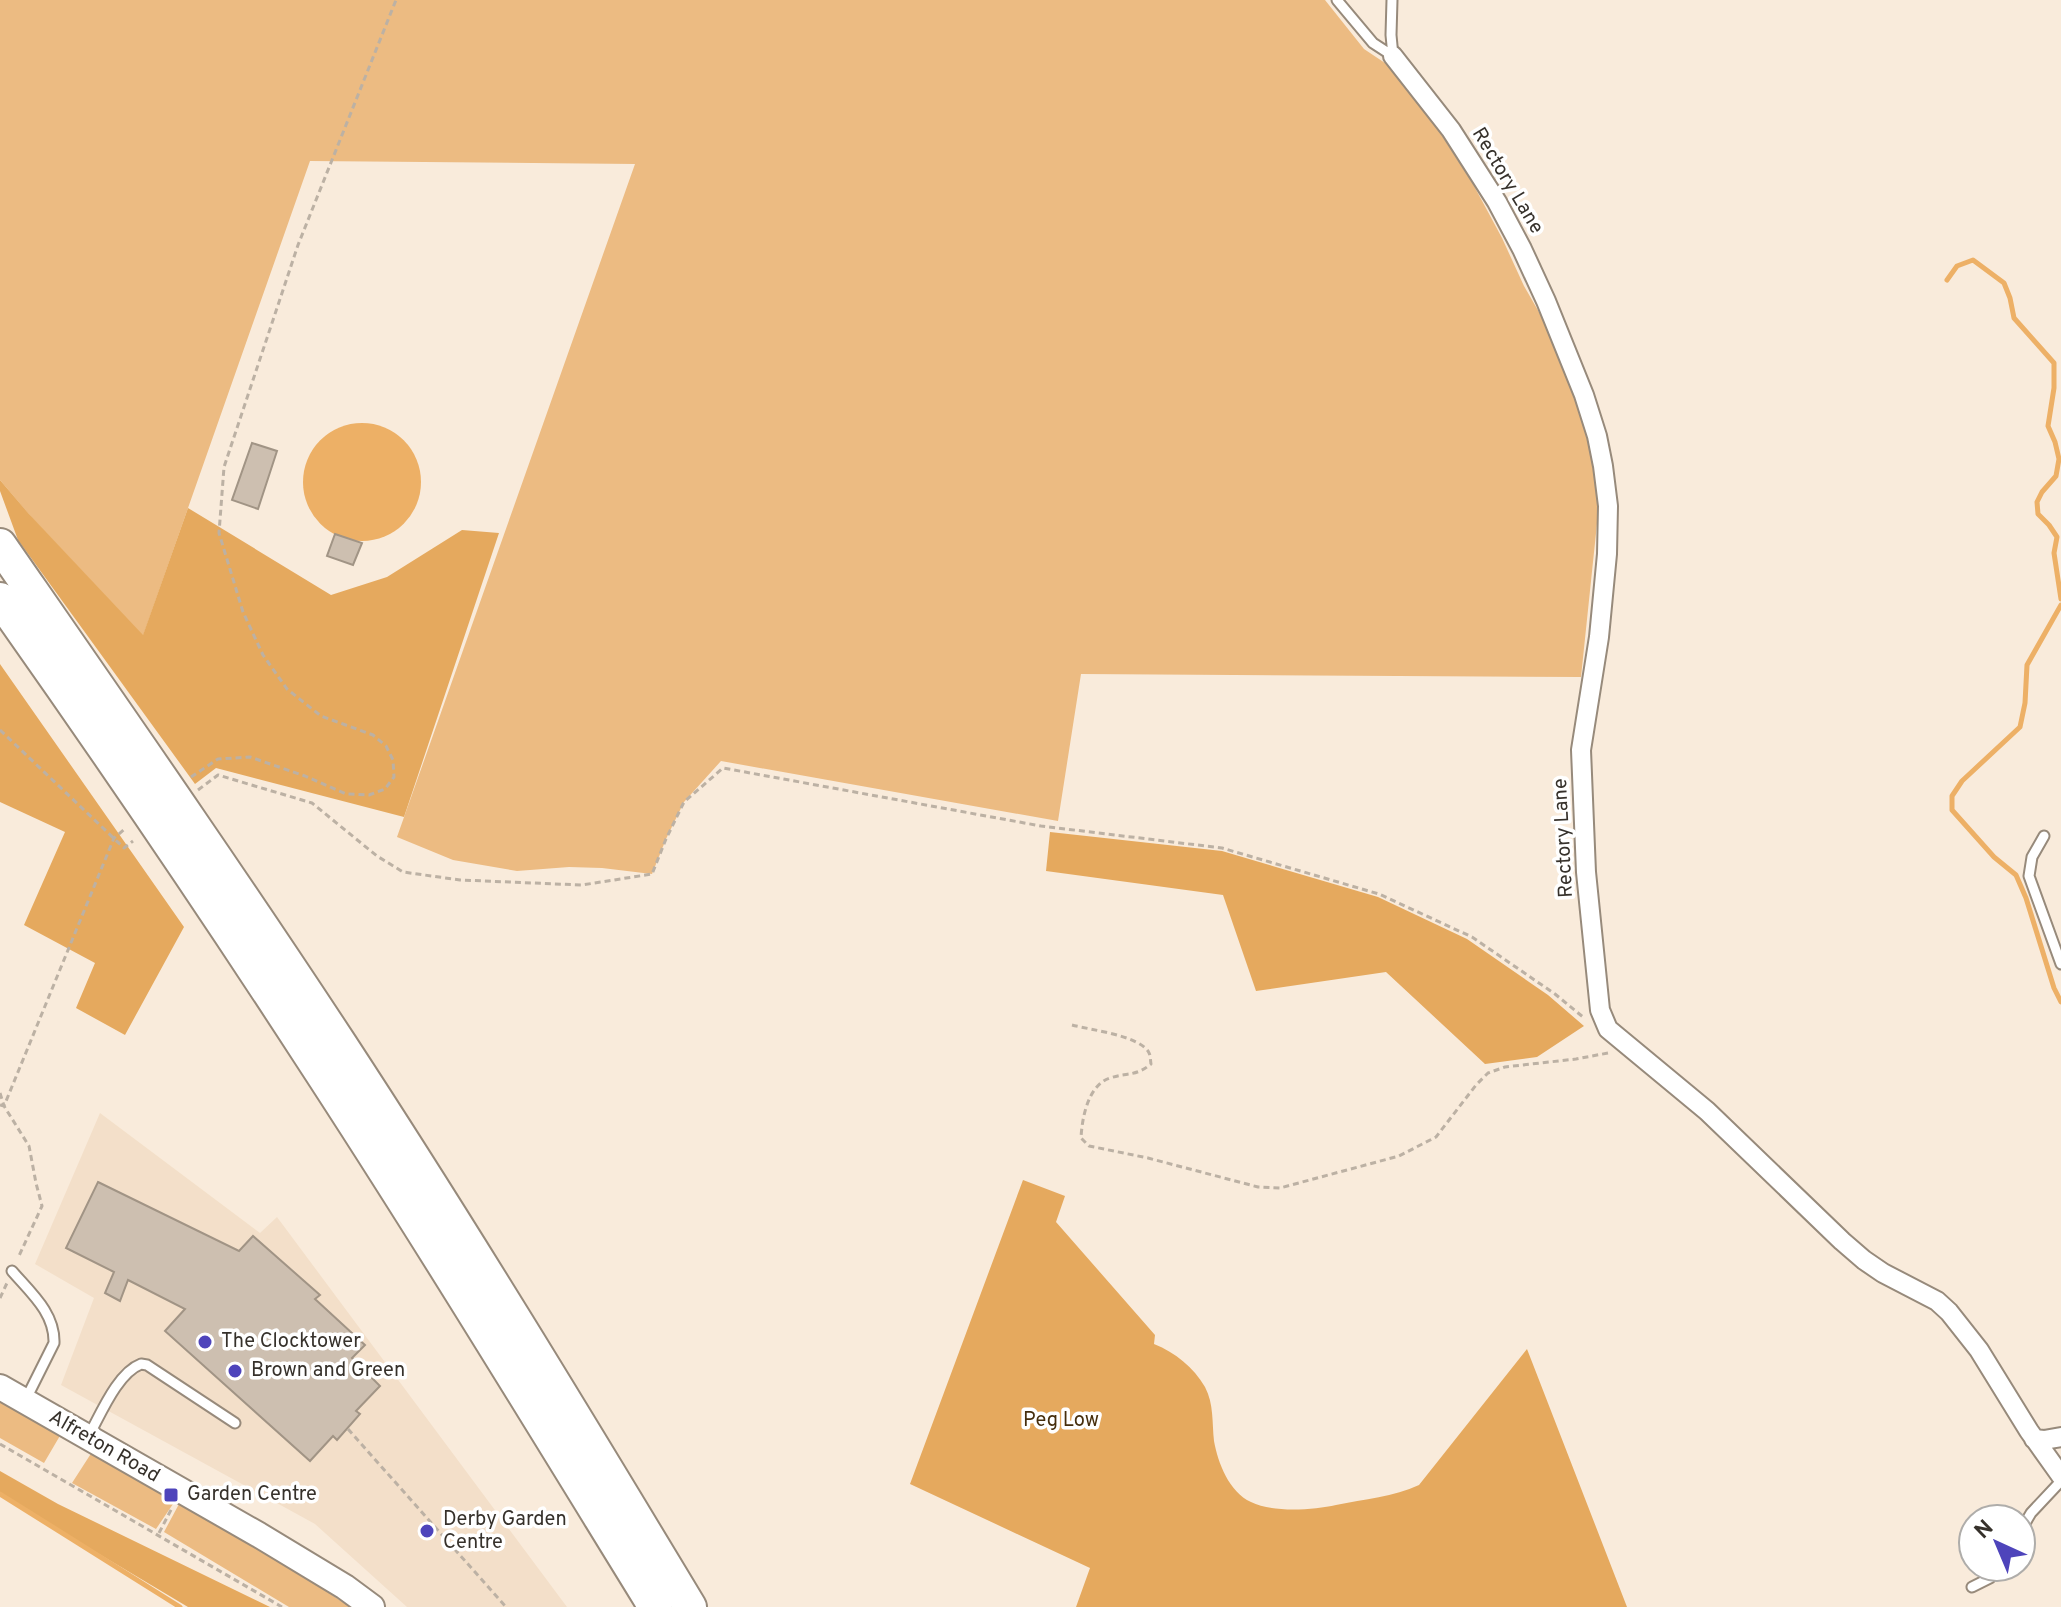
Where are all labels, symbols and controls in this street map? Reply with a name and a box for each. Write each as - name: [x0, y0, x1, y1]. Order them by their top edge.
- street label: Rectory Lane: [1465, 123, 1549, 239]
- street label: Rectory Lane: [1548, 778, 1580, 898]
- place label: The Clocktower: [221, 1329, 361, 1355]
- marker: The Clocktower: [196, 1333, 214, 1351]
- place label: Brown and Green: [251, 1358, 405, 1384]
- marker: Brown and Green: [226, 1362, 244, 1380]
- street label: Alfreton Road: [44, 1405, 164, 1489]
- park label: Peg Low: [1023, 1408, 1099, 1434]
- place label: Garden Centre: [187, 1482, 317, 1508]
- marker: Garden Centre: [162, 1486, 180, 1504]
- north arrow: [1957, 1503, 2037, 1583]
- place label: Derby Garden Centre: [443, 1507, 567, 1556]
- text: N: [1970, 1515, 2000, 1546]
- marker: Derby Garden Centre: [418, 1522, 436, 1540]

